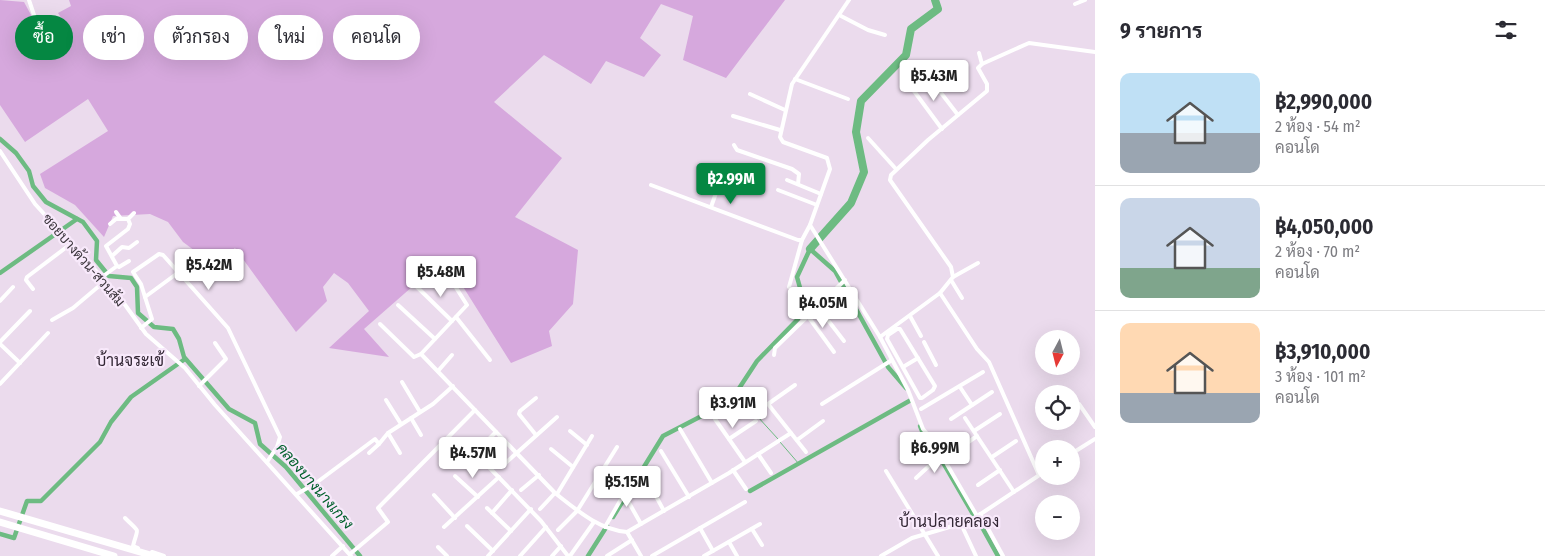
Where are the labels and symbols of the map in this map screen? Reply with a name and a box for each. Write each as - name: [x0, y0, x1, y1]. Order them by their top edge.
- pin: ฿5.43M: [893, 59, 975, 102]
- pin: ฿2.99M: [690, 162, 772, 205]
- street label: ซอยบางด้วน-สวนส้ม: [39, 210, 129, 310]
- pin: ฿5.42M: [168, 248, 250, 291]
- pin: ฿5.48M: [400, 256, 482, 298]
- pin: ฿4.05M: [782, 286, 864, 329]
- north arrow: [1035, 330, 1080, 375]
- district label: บ้านจระเข้: [96, 350, 165, 370]
- pin: ฿3.91M: [692, 386, 774, 429]
- pin: ฿6.99M: [894, 432, 976, 474]
- pin: ฿4.57M: [432, 436, 514, 479]
- water label: คลองบางนางเกรง: [273, 439, 357, 533]
- pin: ฿5.15M: [586, 466, 668, 508]
- district label: บ้านปลายคลอง: [899, 511, 999, 531]

